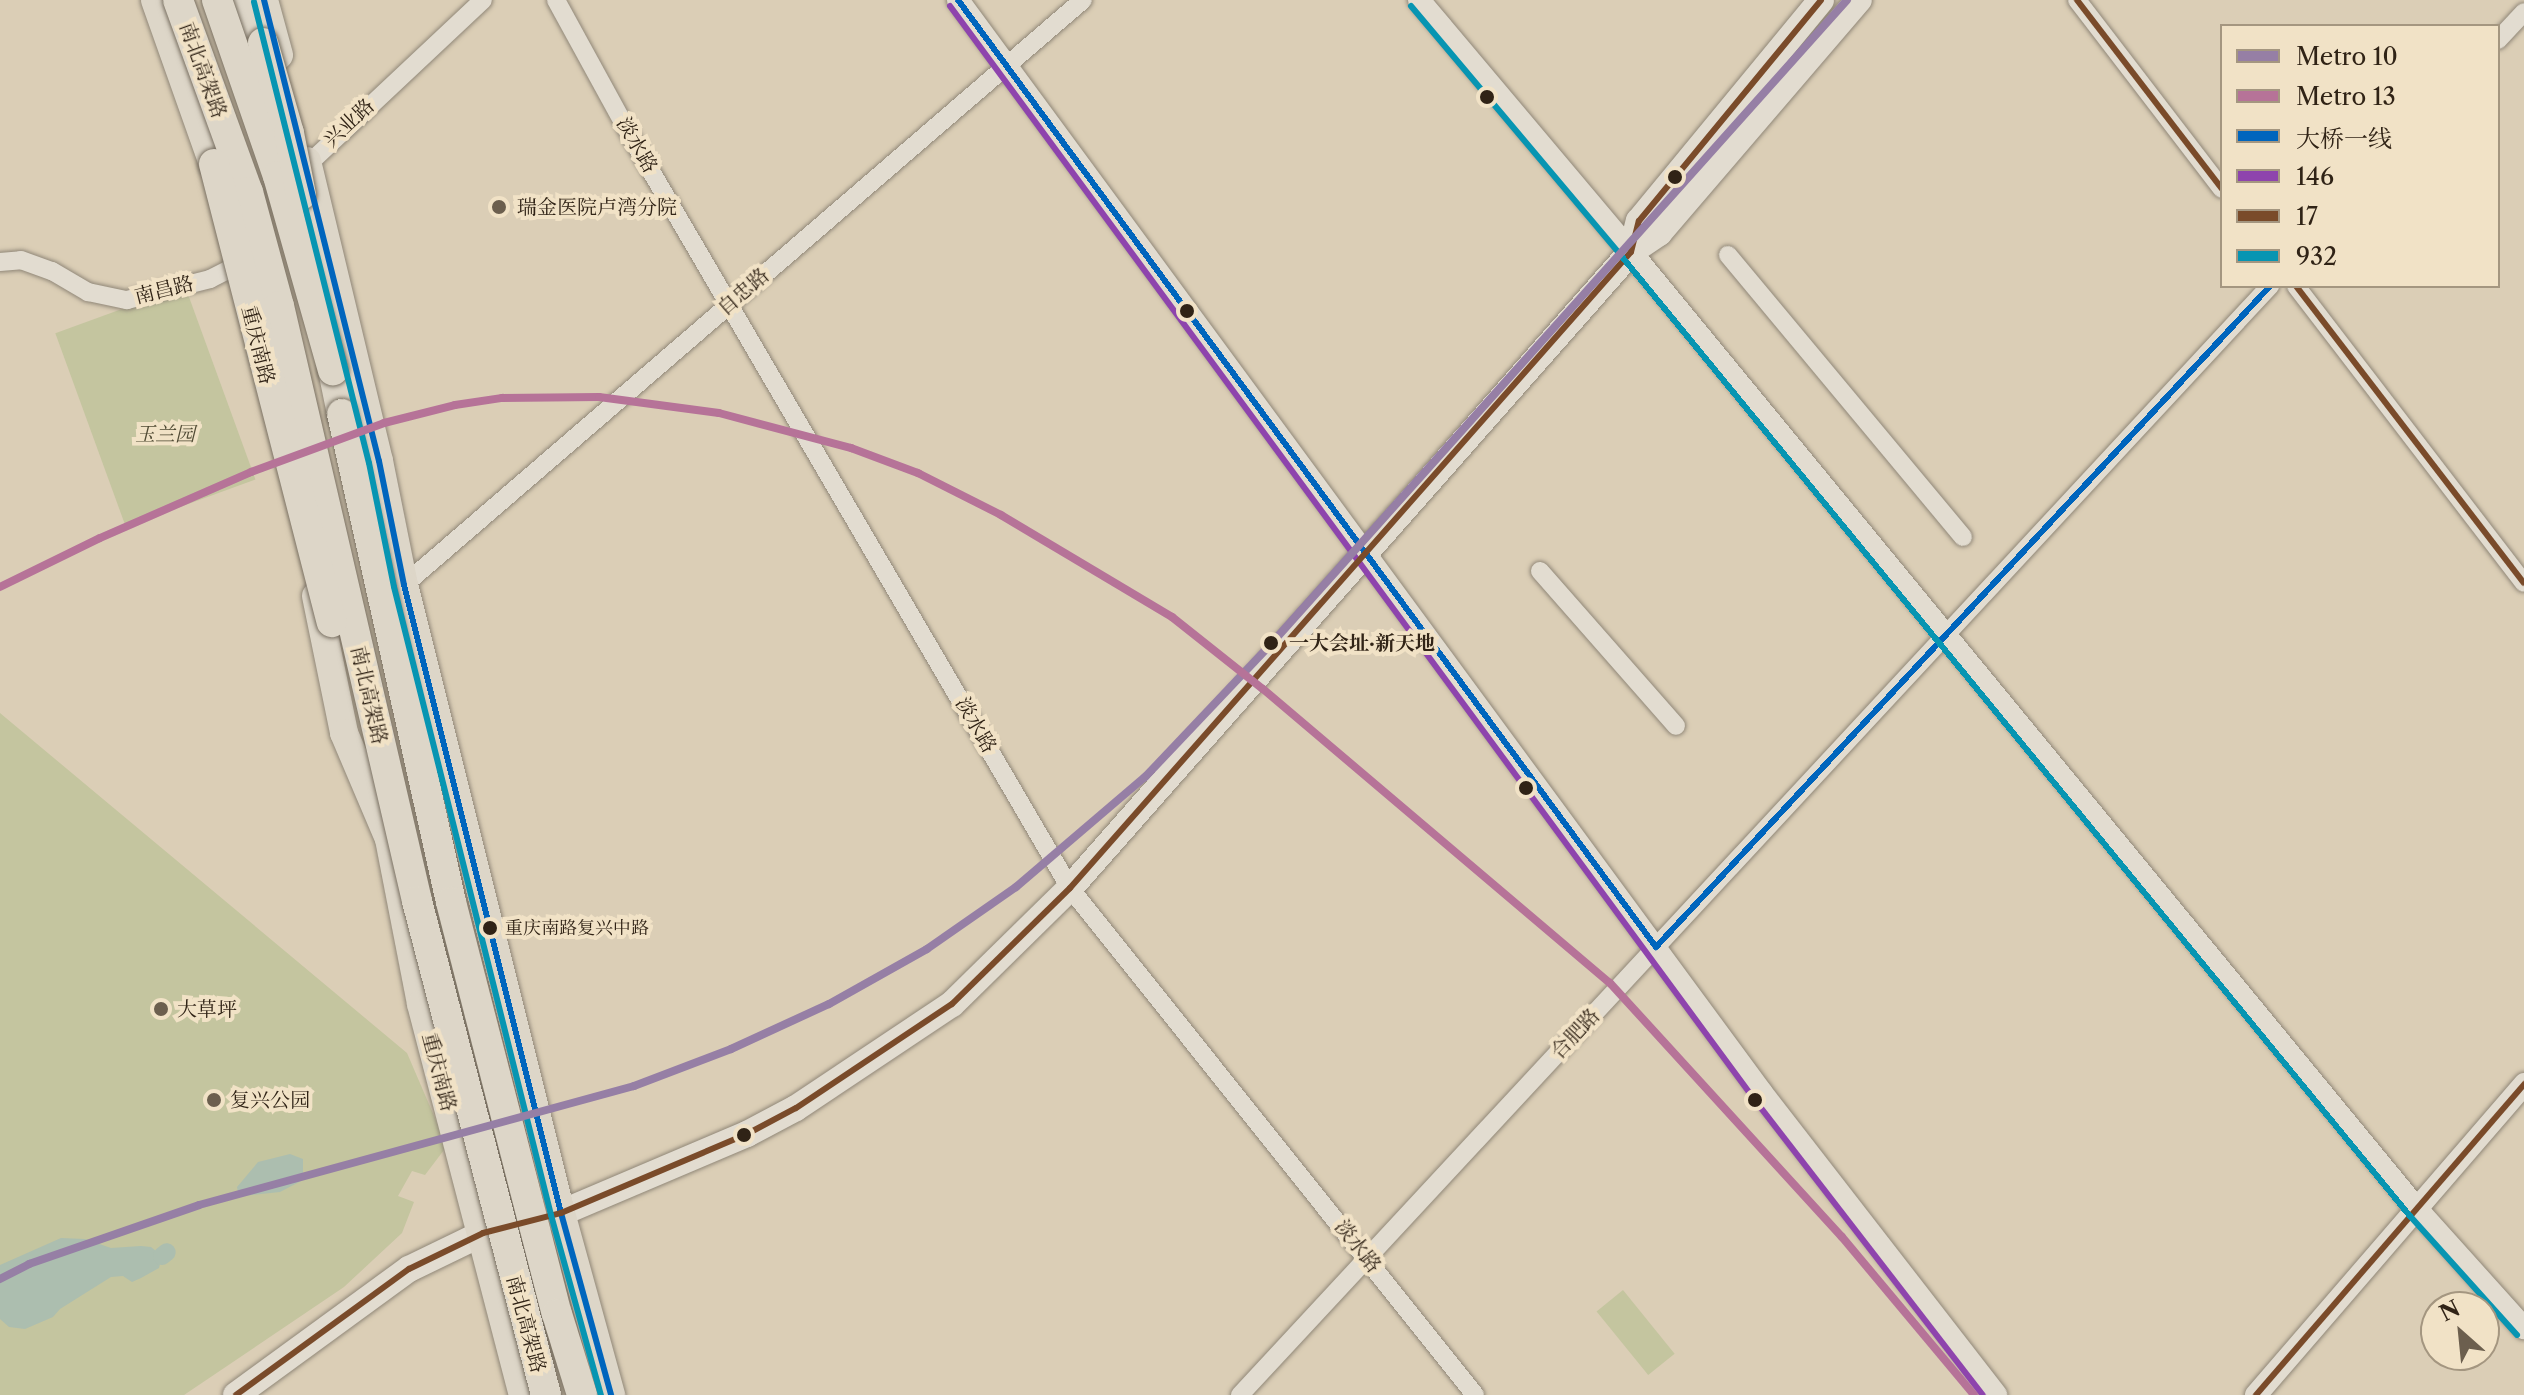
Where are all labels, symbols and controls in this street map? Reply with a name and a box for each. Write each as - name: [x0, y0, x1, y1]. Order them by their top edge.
- street label: 南北高架路: [175, 19, 231, 121]
- legend: [2220, 24, 2500, 288]
- text: Metro 10: [2296, 42, 2398, 71]
- text: Metro 13: [2296, 82, 2396, 111]
- unlabelled marker: [1479, 89, 1495, 105]
- street label: 兴业路: [319, 94, 379, 152]
- street label: 淡水路: [612, 113, 662, 177]
- text: 大桥一线: [2296, 124, 2392, 153]
- text: 146: [2296, 162, 2334, 191]
- unlabelled marker: [1667, 169, 1683, 185]
- place label: 瑞金医院卢湾分院: [517, 195, 677, 219]
- marker: 瑞金医院卢湾分院: [488, 196, 510, 218]
- text: 17: [2296, 202, 2318, 231]
- text: 932: [2296, 242, 2337, 271]
- street label: 自忠路: [712, 263, 774, 321]
- street label: 南昌路: [132, 271, 196, 309]
- street label: 重庆南路: [237, 303, 279, 387]
- unlabelled marker: [1179, 303, 1195, 319]
- park label: 玉兰园: [135, 422, 195, 446]
- place label: 一大会址·新天地: [1289, 631, 1435, 655]
- marker: 一大会址·新天地: [1260, 632, 1282, 654]
- street label: 南北高架路: [346, 644, 392, 746]
- street label: 淡水路: [951, 693, 1001, 757]
- unlabelled marker: [1518, 780, 1534, 796]
- place label: 重庆南路复兴中路: [505, 917, 649, 939]
- marker: 重庆南路复兴中路: [482, 920, 498, 936]
- place label: 大草坪: [177, 997, 237, 1021]
- marker: 大草坪: [152, 1000, 170, 1018]
- street label: 合肥路: [1546, 1004, 1604, 1064]
- street label: 重庆南路: [417, 1030, 461, 1114]
- place label: 复兴公园: [230, 1088, 310, 1112]
- marker: 复兴公园: [205, 1091, 223, 1109]
- unlabelled marker: [1747, 1092, 1763, 1108]
- unlabelled marker: [736, 1127, 752, 1143]
- street label: 淡水路: [1330, 1215, 1386, 1277]
- street label: 南北高架路: [501, 1273, 551, 1375]
- north arrow: [2420, 1291, 2500, 1371]
- text: N: [2435, 1295, 2464, 1327]

